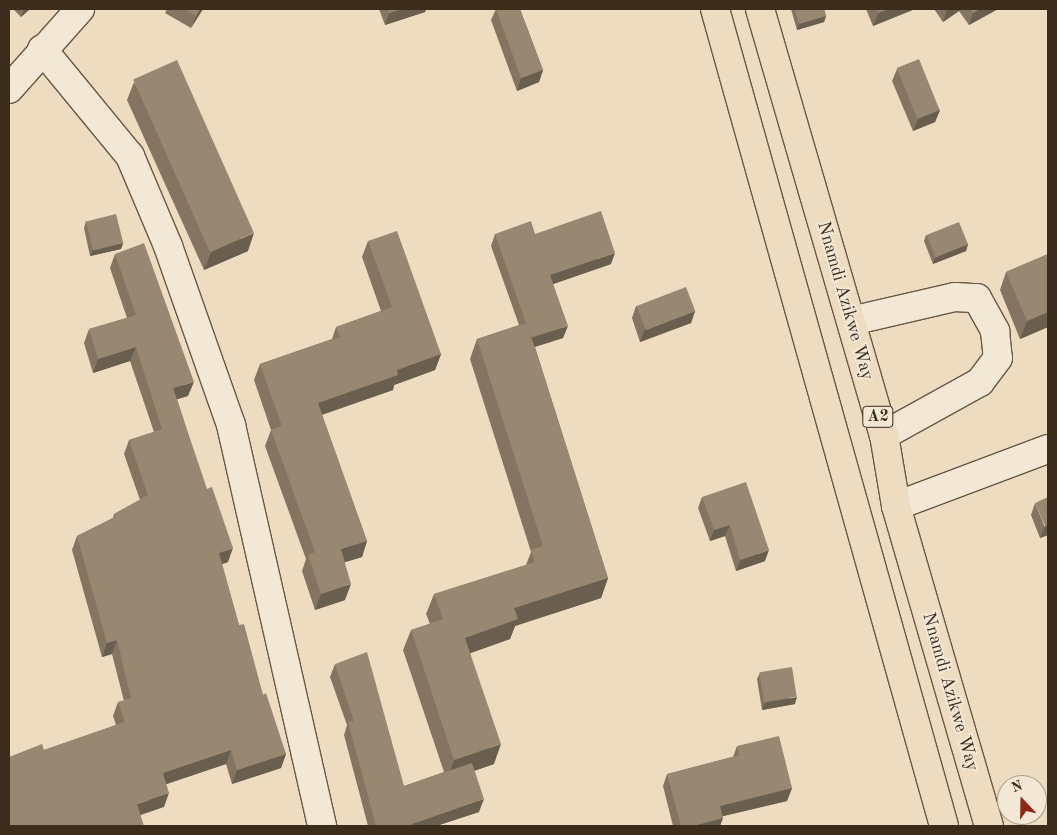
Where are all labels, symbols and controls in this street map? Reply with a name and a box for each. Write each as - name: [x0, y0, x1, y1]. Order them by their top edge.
- street label: Nnamdi Azikwe Way: [812, 219, 878, 383]
- road number: A2: [862, 404, 894, 431]
- street label: Nnamdi Azikwe Way: [917, 610, 983, 774]
- north arrow: [997, 775, 1047, 825]
- text: N: [1009, 778, 1024, 795]

